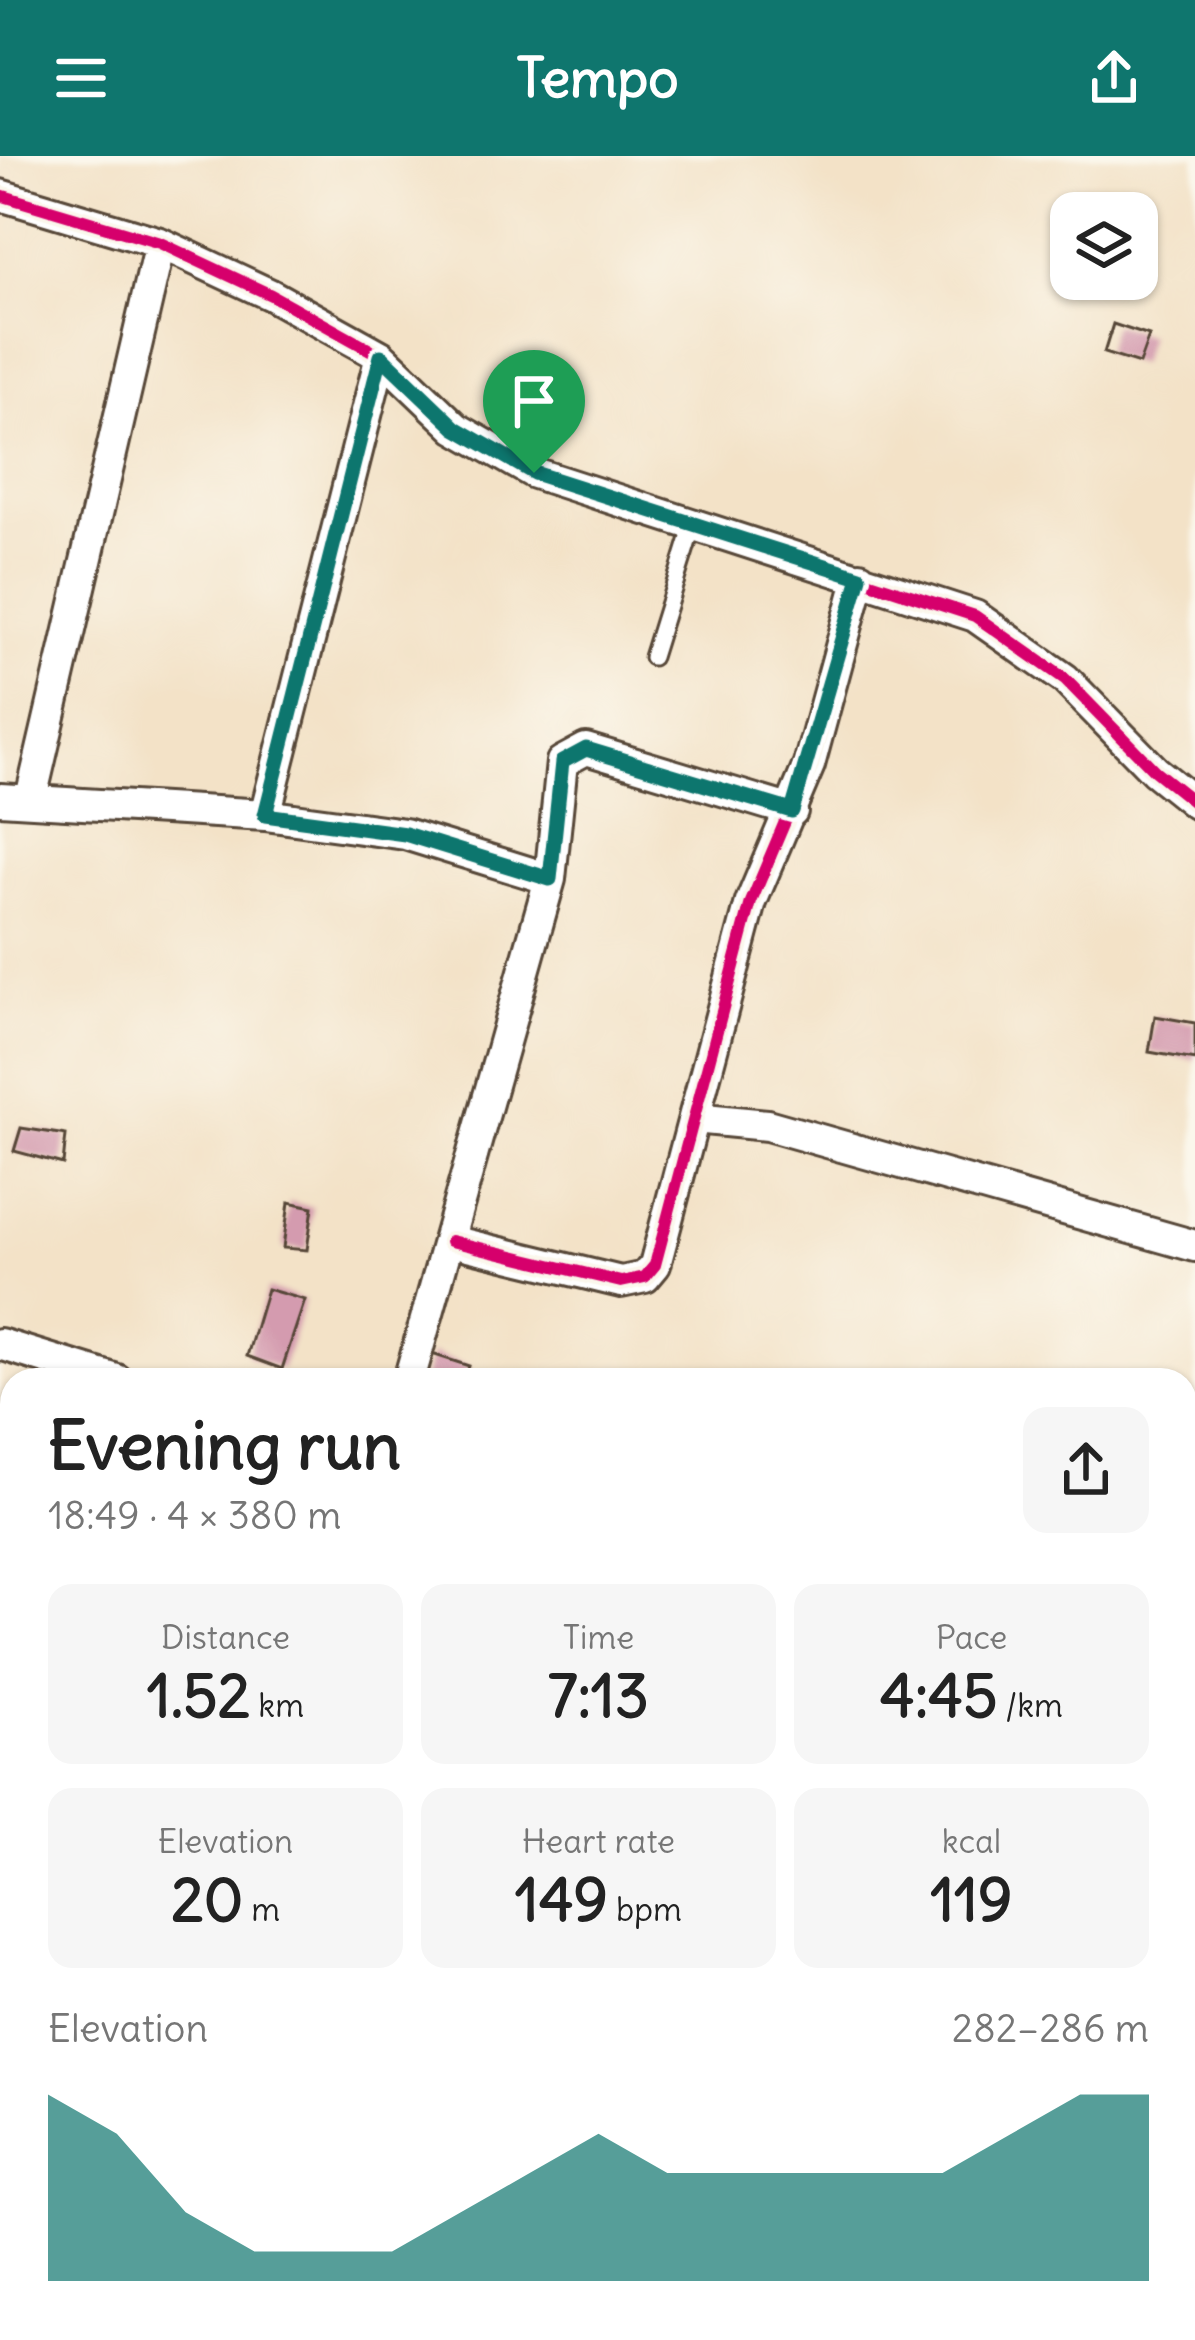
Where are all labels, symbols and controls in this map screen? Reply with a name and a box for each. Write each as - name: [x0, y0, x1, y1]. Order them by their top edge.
- text: Tempo: [516, 44, 679, 112]
- icon: menu: [48, 45, 114, 111]
- icon: share: [1081, 45, 1147, 111]
- map controls: [1050, 192, 1158, 300]
- button: layers: [1050, 192, 1158, 300]
- pin: [483, 350, 585, 473]
- icon: arrive: [501, 368, 567, 434]
- text: Evening run: [48, 1404, 401, 1487]
- button: share: [1023, 1407, 1149, 1533]
- text: 18:49 · 4 × 380 m: [48, 1491, 341, 1540]
- text: Distance: [161, 1616, 290, 1658]
- text: Time: [563, 1616, 634, 1658]
- text: Pace: [936, 1616, 1007, 1658]
- text: 1.52: [147, 1658, 251, 1733]
- text: 7:13: [548, 1658, 649, 1733]
- text: 4:45: [880, 1658, 997, 1733]
- text: km: [251, 1684, 304, 1726]
- text: /km: [997, 1684, 1063, 1726]
- text: Elevation: [158, 1820, 293, 1862]
- text: Heart rate: [522, 1820, 675, 1862]
- text: kcal: [942, 1820, 1001, 1862]
- text: 20: [171, 1862, 243, 1937]
- text: 149: [515, 1862, 608, 1937]
- text: 119: [930, 1862, 1013, 1937]
- text: m: [243, 1888, 280, 1930]
- text: bpm: [608, 1888, 682, 1930]
- text: Elevation: [48, 2004, 208, 2053]
- text: 282–286 m: [952, 2004, 1149, 2053]

